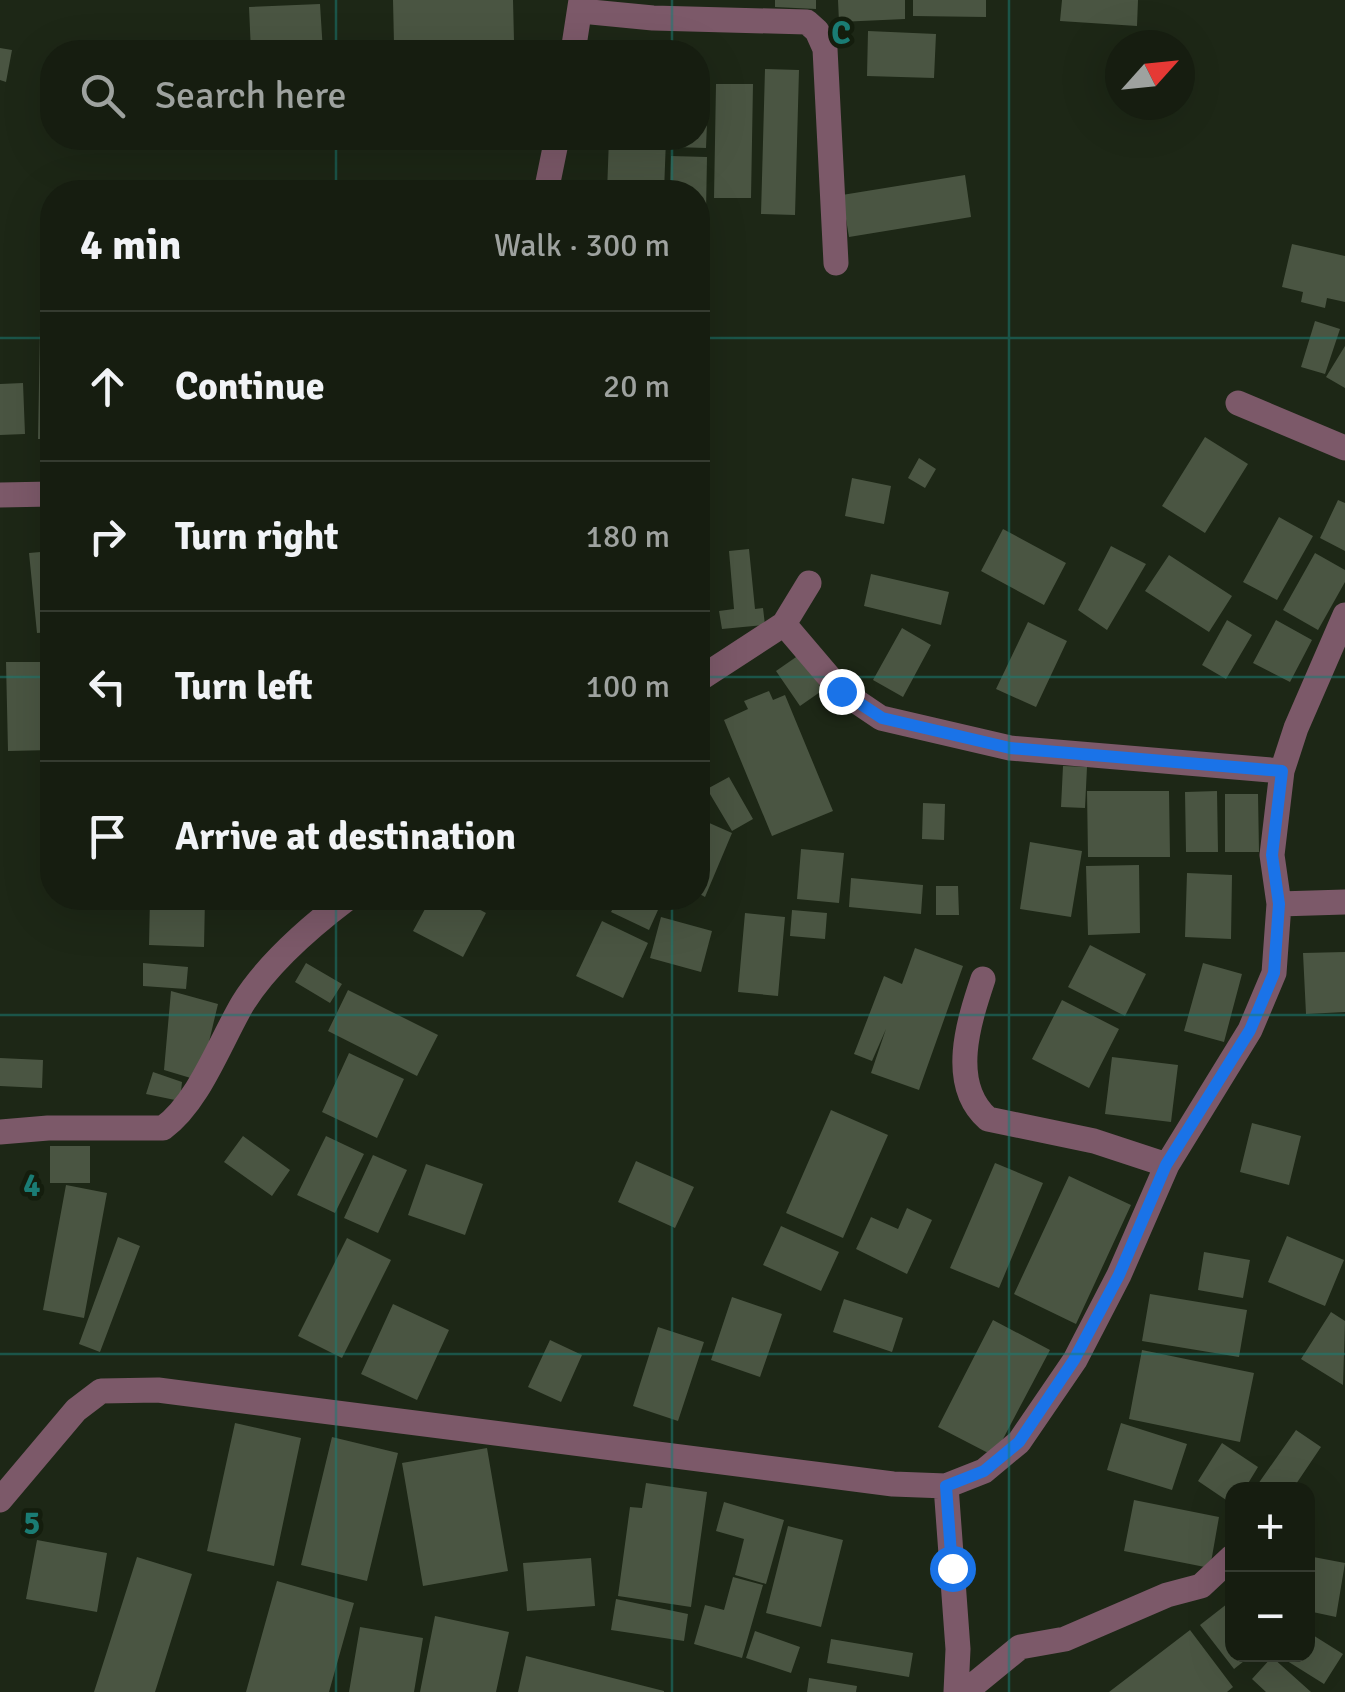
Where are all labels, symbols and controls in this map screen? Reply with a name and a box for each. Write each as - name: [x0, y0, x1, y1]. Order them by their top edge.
- text: C: [831, 14, 851, 53]
- north arrow: [1105, 30, 1195, 120]
- search box: [40, 40, 710, 150]
- icon: search: [75, 68, 130, 123]
- text: Search here: [155, 72, 347, 119]
- text: 4 min: [80, 220, 181, 271]
- text: Walk · 300 m: [494, 226, 670, 265]
- icon: ahead: [80, 359, 135, 414]
- text: Continue: [175, 363, 325, 410]
- text: 20 m: [603, 367, 670, 406]
- icon: right: [80, 509, 135, 564]
- text: Turn right: [175, 513, 339, 560]
- text: 180 m: [586, 517, 670, 556]
- icon: left: [80, 659, 135, 714]
- text: Turn left: [175, 663, 313, 710]
- text: 100 m: [586, 667, 670, 706]
- route end: [819, 669, 865, 715]
- icon: arrive: [80, 809, 135, 864]
- text: Arrive at destination: [175, 813, 516, 860]
- text: 4: [23, 1166, 41, 1205]
- map controls: [1225, 1482, 1315, 1662]
- button: +: [1225, 1482, 1315, 1572]
- text: 5: [23, 1504, 41, 1543]
- route start: [930, 1546, 976, 1592]
- button: −: [1225, 1572, 1315, 1662]

